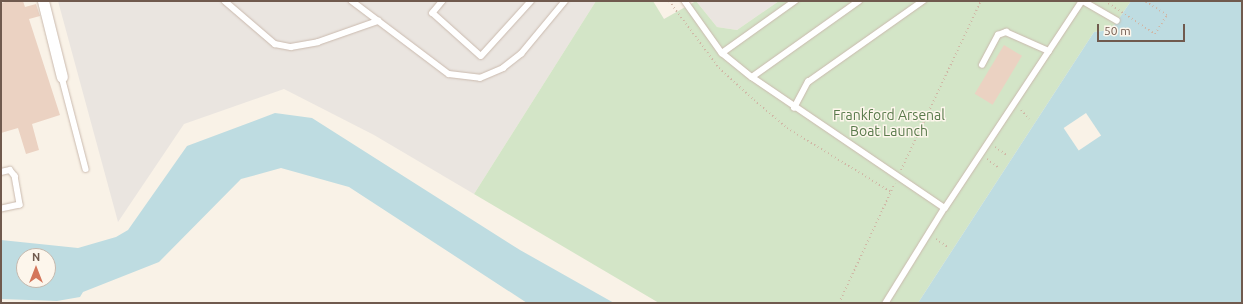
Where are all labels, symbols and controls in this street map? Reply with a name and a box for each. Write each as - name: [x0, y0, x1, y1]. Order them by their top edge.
- scale bar: [1099, 16, 1187, 42]
- text: 50 m: [1104, 24, 1131, 37]
- park label: Frankford Arsenal Boat Launch: [833, 107, 945, 140]
- north arrow: [16, 248, 56, 288]
- text: N: [32, 251, 40, 263]

